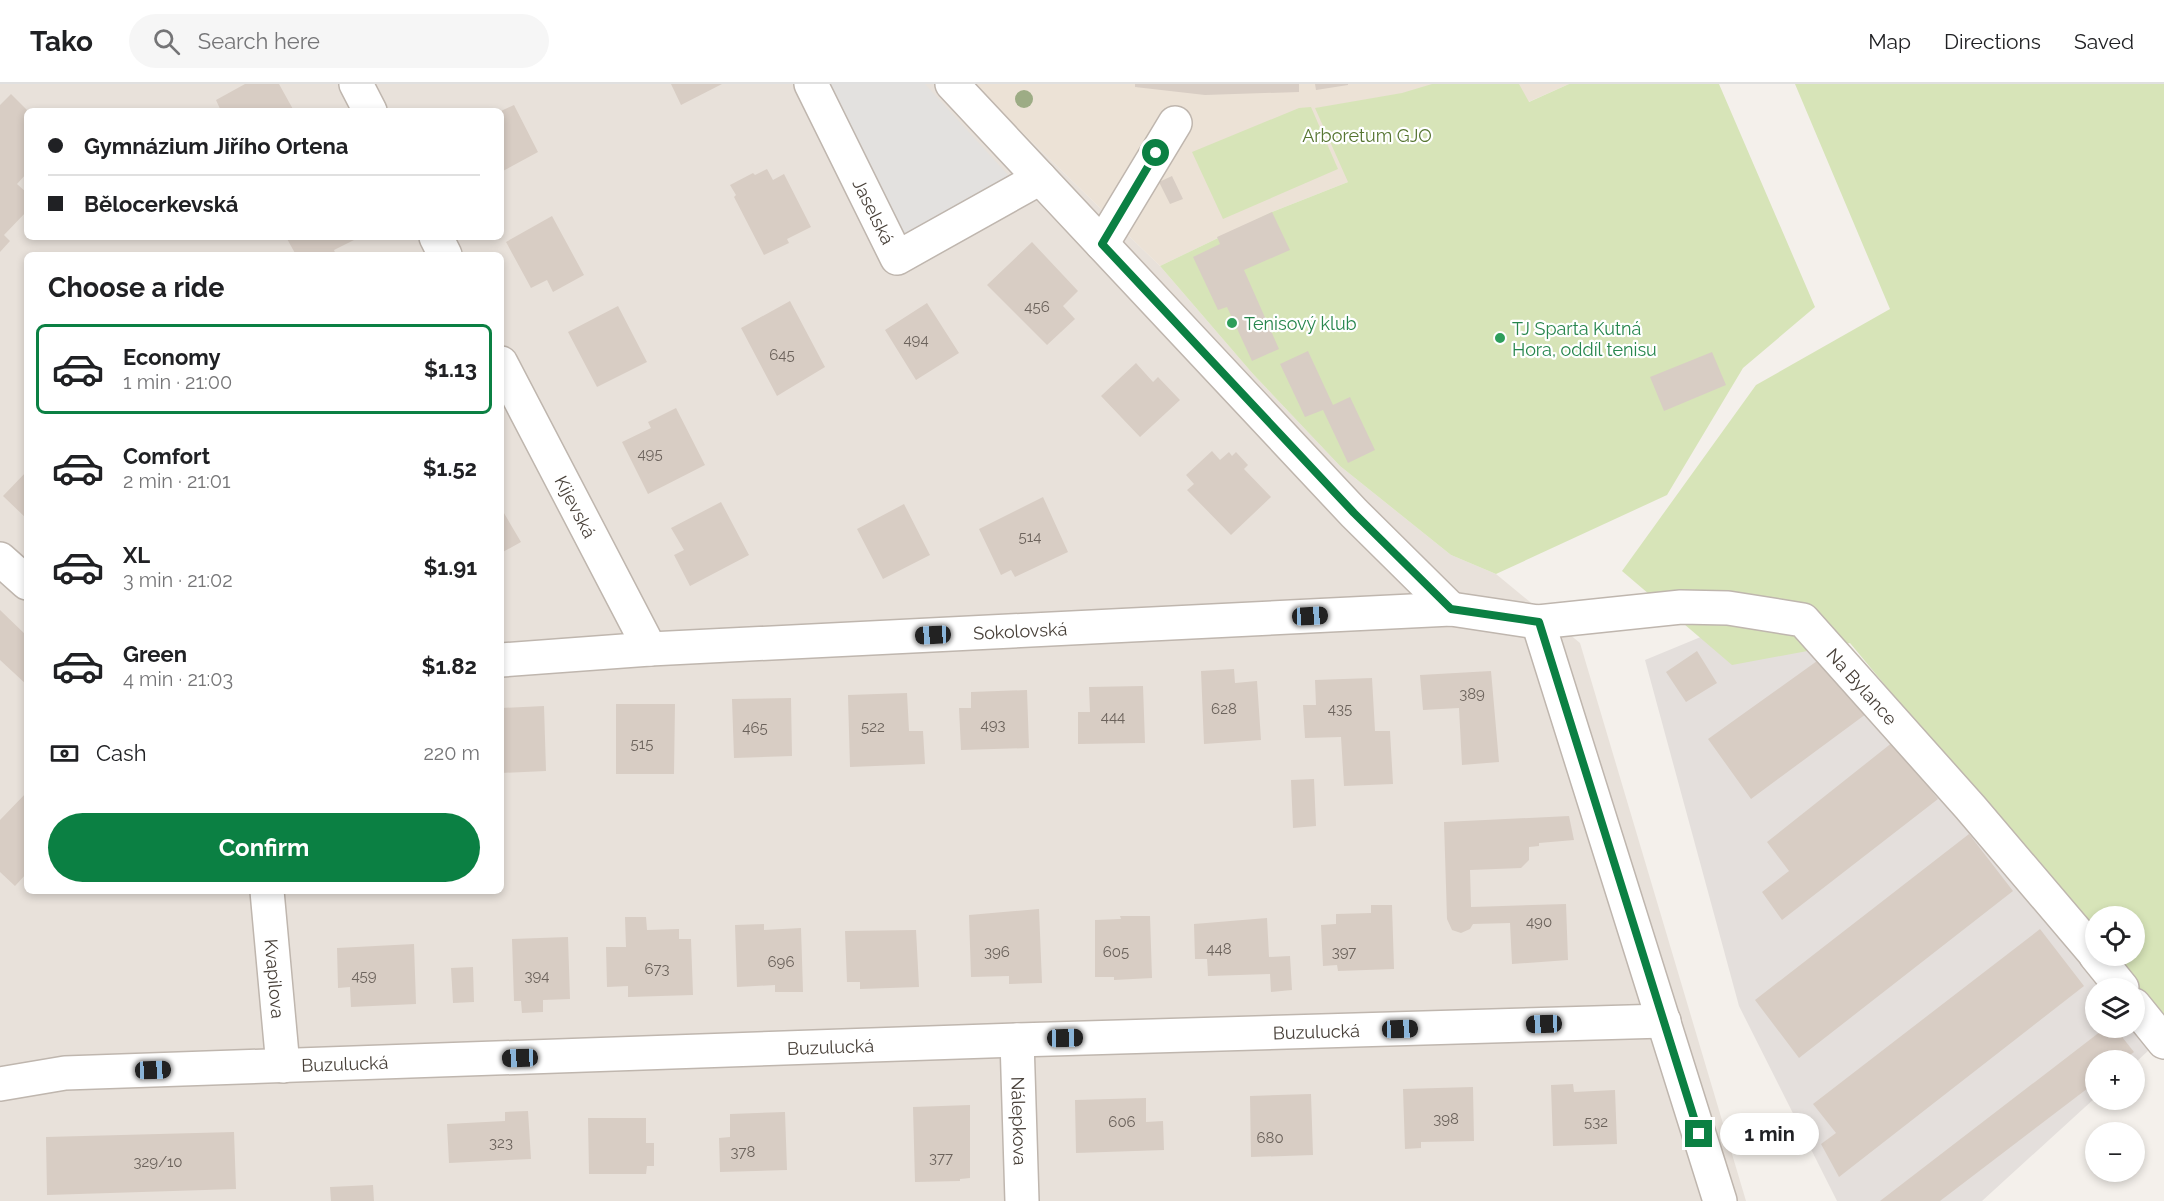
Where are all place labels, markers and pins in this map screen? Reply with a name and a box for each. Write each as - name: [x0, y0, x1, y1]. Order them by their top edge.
- place label: Tenisový klub: [1244, 313, 1357, 334]
- marker: Tenisový klub: [1225, 316, 1239, 330]
- place label: TJ Sparta Kutná Hora, oddíl tenisu: [1512, 318, 1657, 360]
- marker: TJ Sparta Kutná Hora, oddíl tenisu: [1493, 331, 1507, 345]

